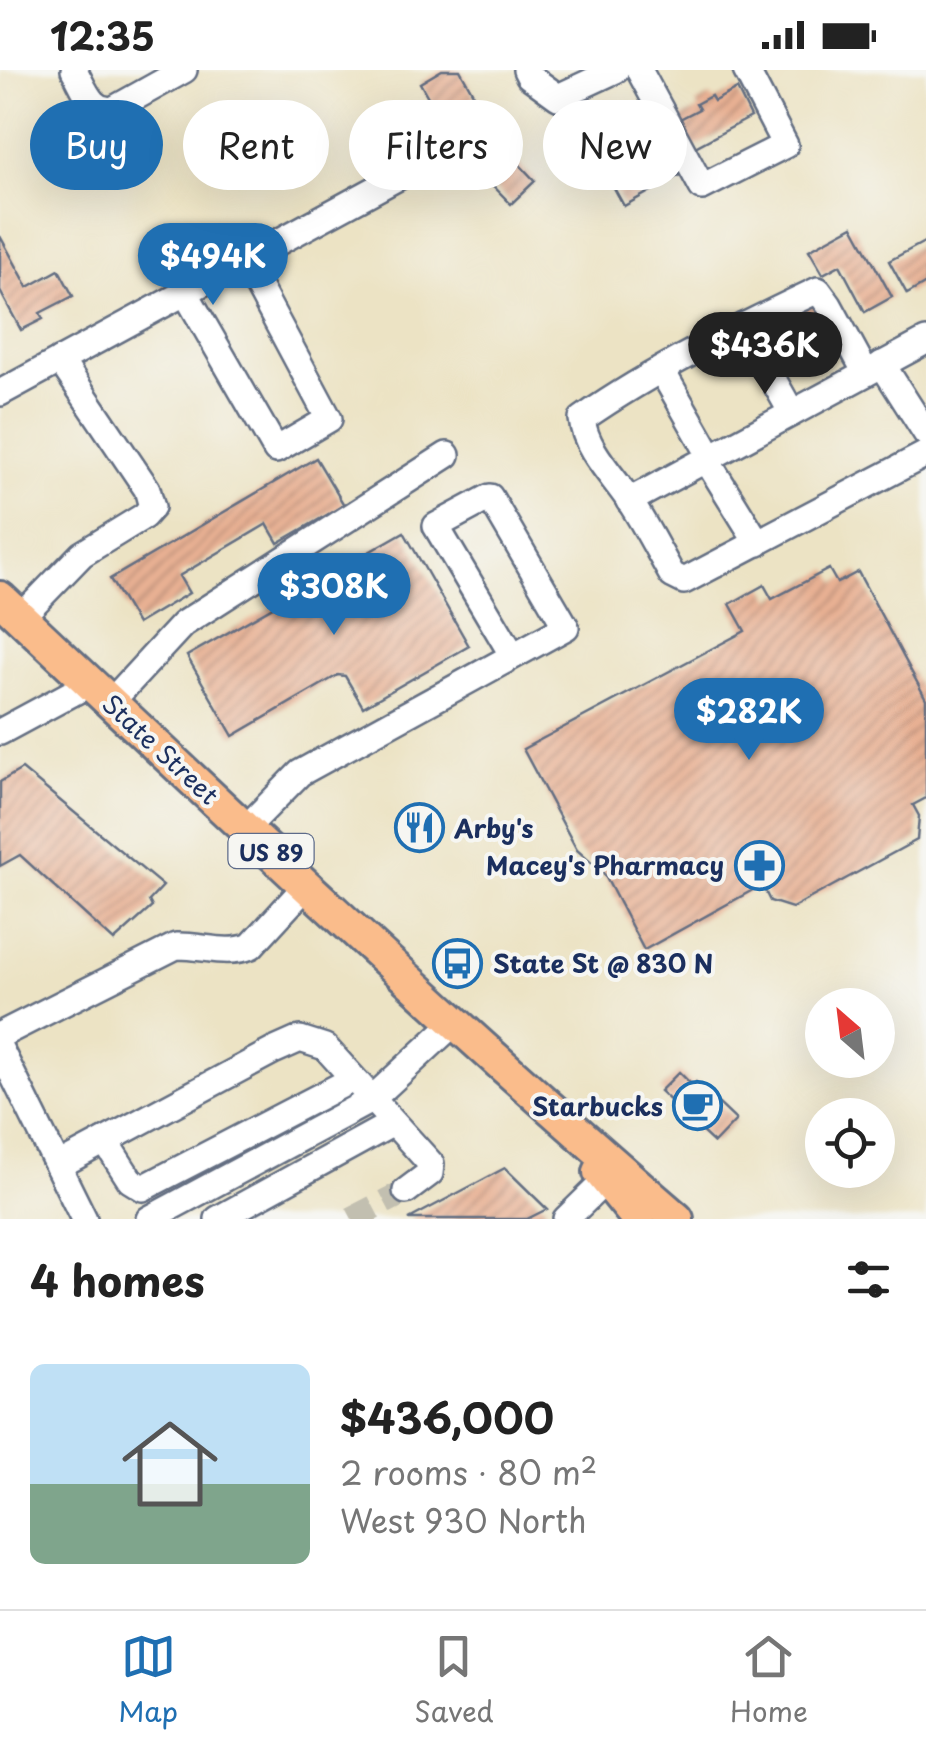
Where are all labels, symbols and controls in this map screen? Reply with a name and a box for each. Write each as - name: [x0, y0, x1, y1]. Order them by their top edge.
- text: 12:35: [50, 7, 155, 64]
- chip: Buy: [30, 100, 163, 190]
- chip: Rent: [183, 100, 329, 190]
- chip: Filters: [349, 100, 523, 190]
- chip: New: [543, 100, 687, 190]
- pin: $494K: [143, 223, 283, 308]
- text: $494K: [160, 231, 266, 279]
- pin: $436K: [695, 312, 835, 397]
- text: $436K: [710, 320, 820, 368]
- pin: $308K: [264, 553, 404, 638]
- text: $308K: [280, 561, 388, 609]
- pin: $282K: [679, 678, 819, 763]
- street label: State Street: [94, 685, 228, 813]
- text: $282K: [696, 686, 802, 734]
- restaurant icon: Arby's: [393, 802, 445, 854]
- place label: Arby's: [453, 809, 533, 847]
- road number: US 89: [228, 834, 314, 868]
- pharmacy icon: Macey's Pharmacy: [733, 839, 785, 891]
- place label: Macey's Pharmacy: [486, 846, 724, 884]
- bus stop icon: State St @ 830 N: [432, 937, 484, 989]
- place label: State St @ 830 N: [493, 944, 713, 982]
- north arrow: [805, 988, 895, 1078]
- map controls: [805, 988, 895, 1188]
- cafe icon: Starbucks: [672, 1080, 724, 1132]
- place label: Starbucks: [532, 1087, 663, 1125]
- button: locate: [805, 1098, 895, 1188]
- text: 4 homes: [30, 1248, 205, 1311]
- icon: filters: [841, 1252, 896, 1307]
- text: $436,000: [340, 1385, 554, 1448]
- icon: home: [110, 1404, 230, 1524]
- text: 2 rooms · 80 m²: [340, 1448, 597, 1496]
- text: West 930 North: [340, 1496, 587, 1544]
- tab: Map: [118, 1629, 178, 1732]
- tab: Saved: [414, 1629, 494, 1732]
- tab: Home: [730, 1629, 808, 1732]

